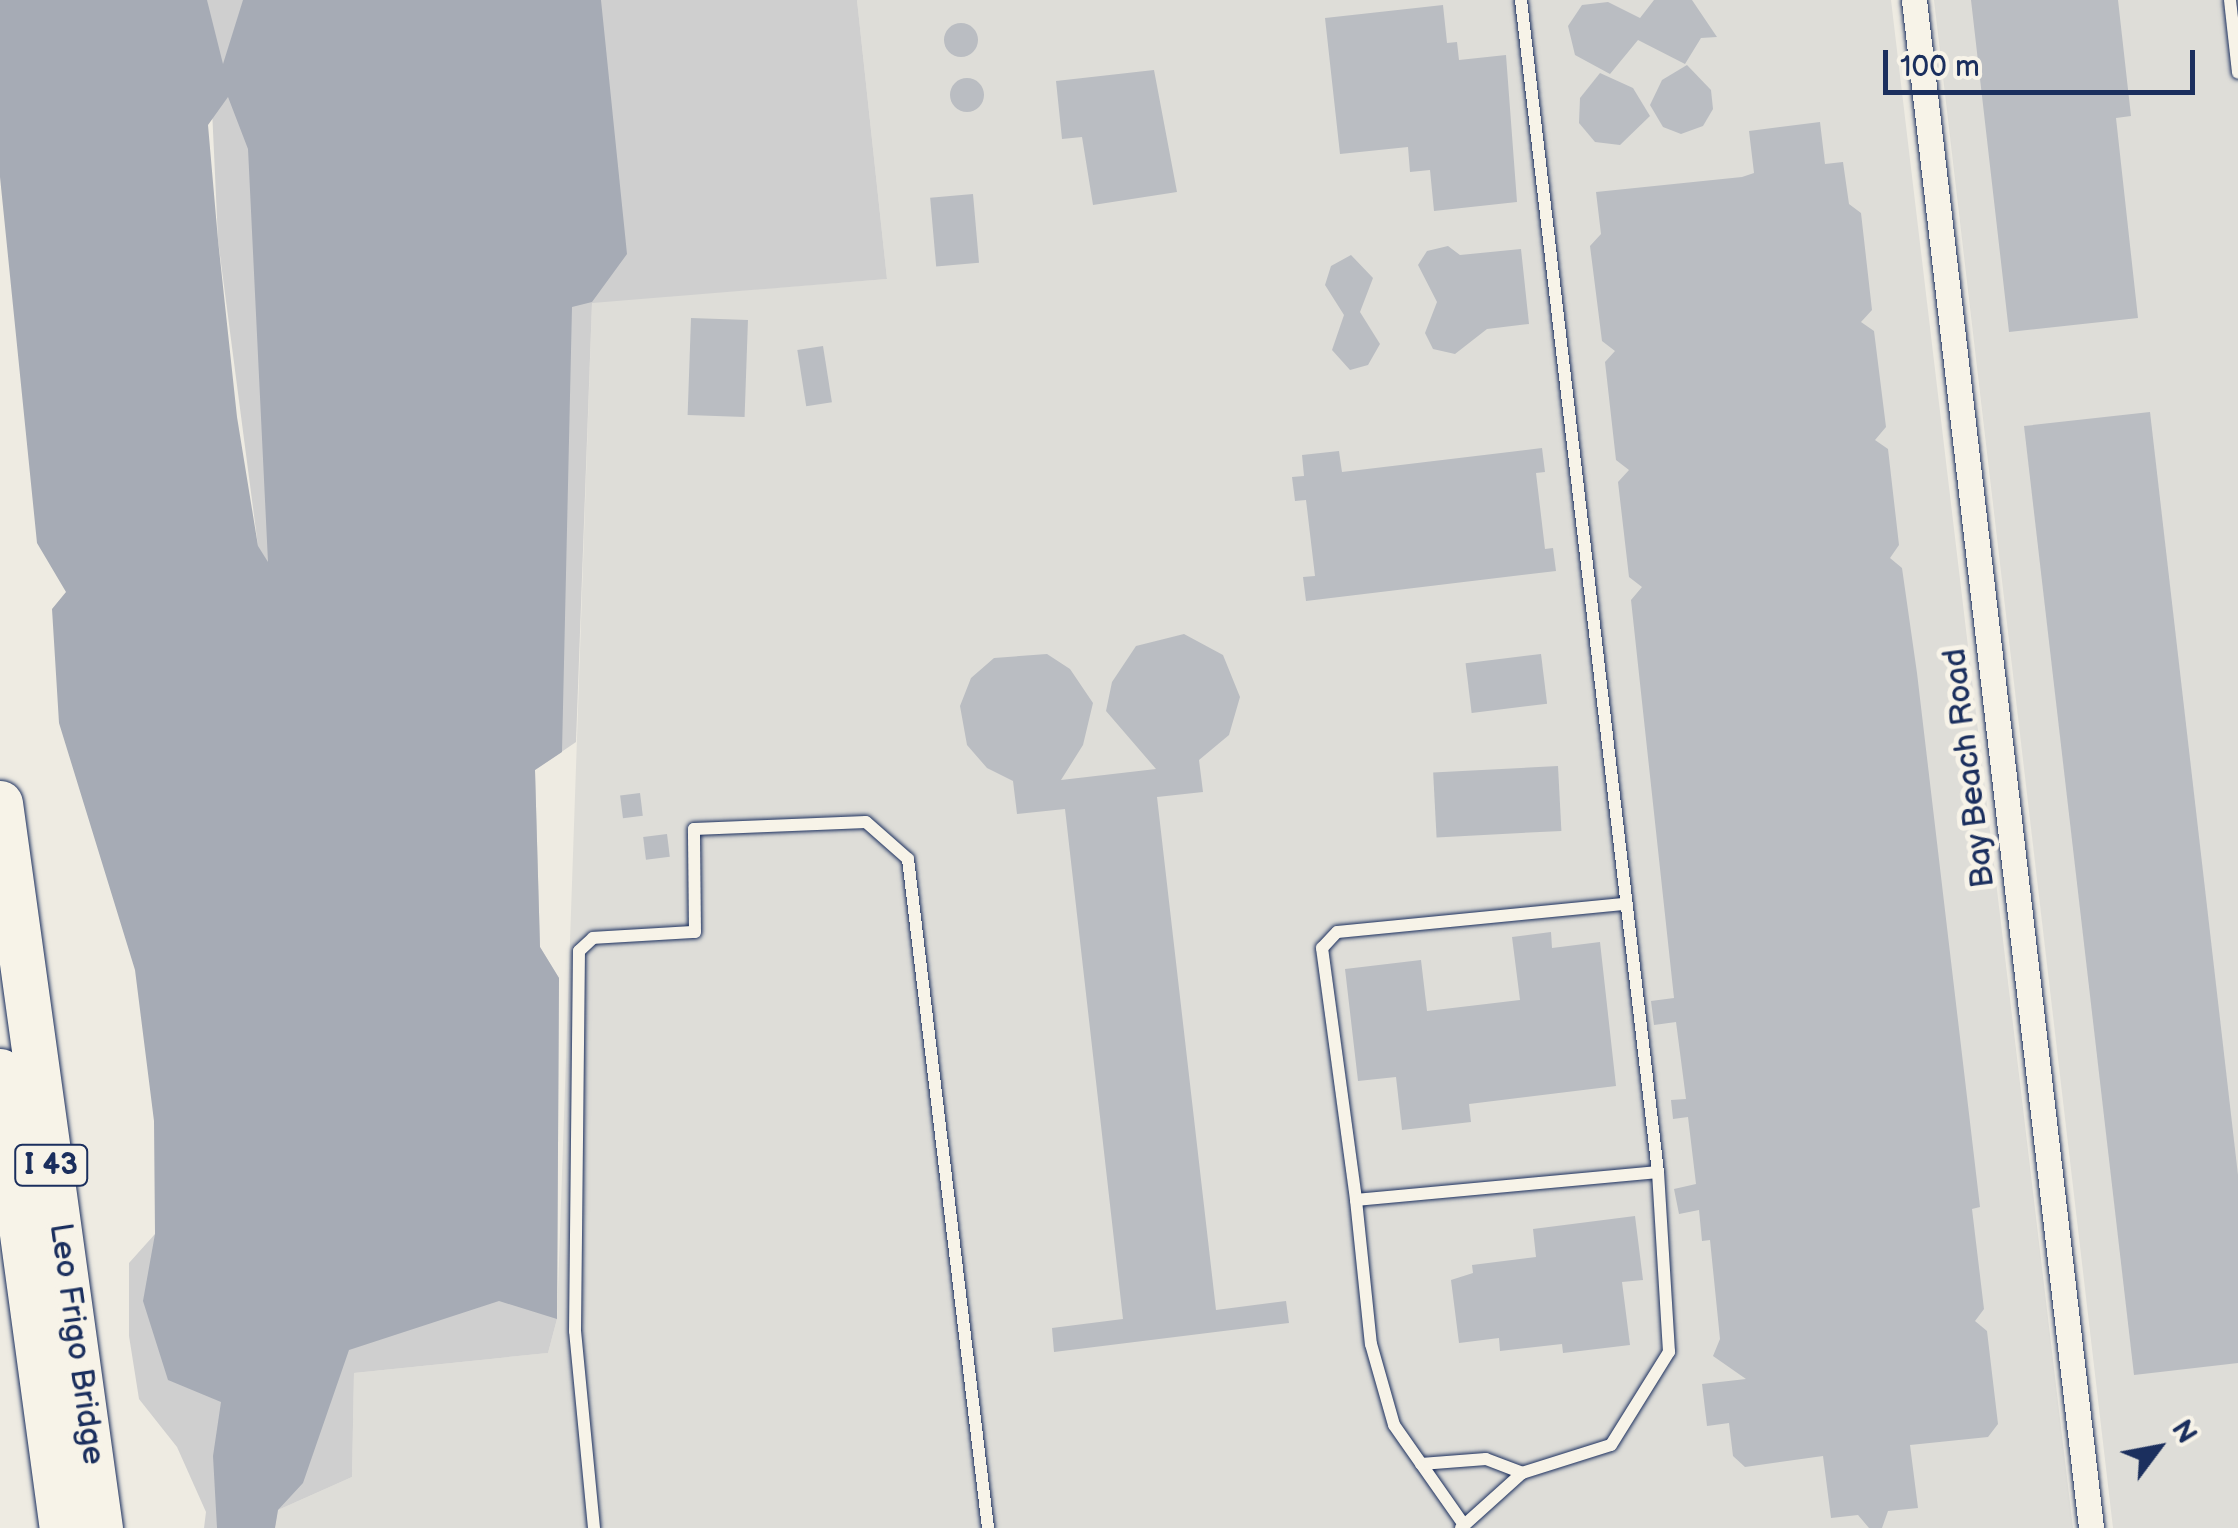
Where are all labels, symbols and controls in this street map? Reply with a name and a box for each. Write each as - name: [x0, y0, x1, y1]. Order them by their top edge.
- scale bar: [1888, 30, 2200, 92]
- text: 100 m: [1900, 49, 1980, 85]
- street label: Bay Beach Road: [1936, 645, 2004, 891]
- road number: I 43: [13, 1140, 88, 1190]
- street label: Leo Frigo Bridge: [40, 1221, 112, 1467]
- north arrow: [2108, 1398, 2208, 1498]
- text: N: [2164, 1414, 2203, 1449]

